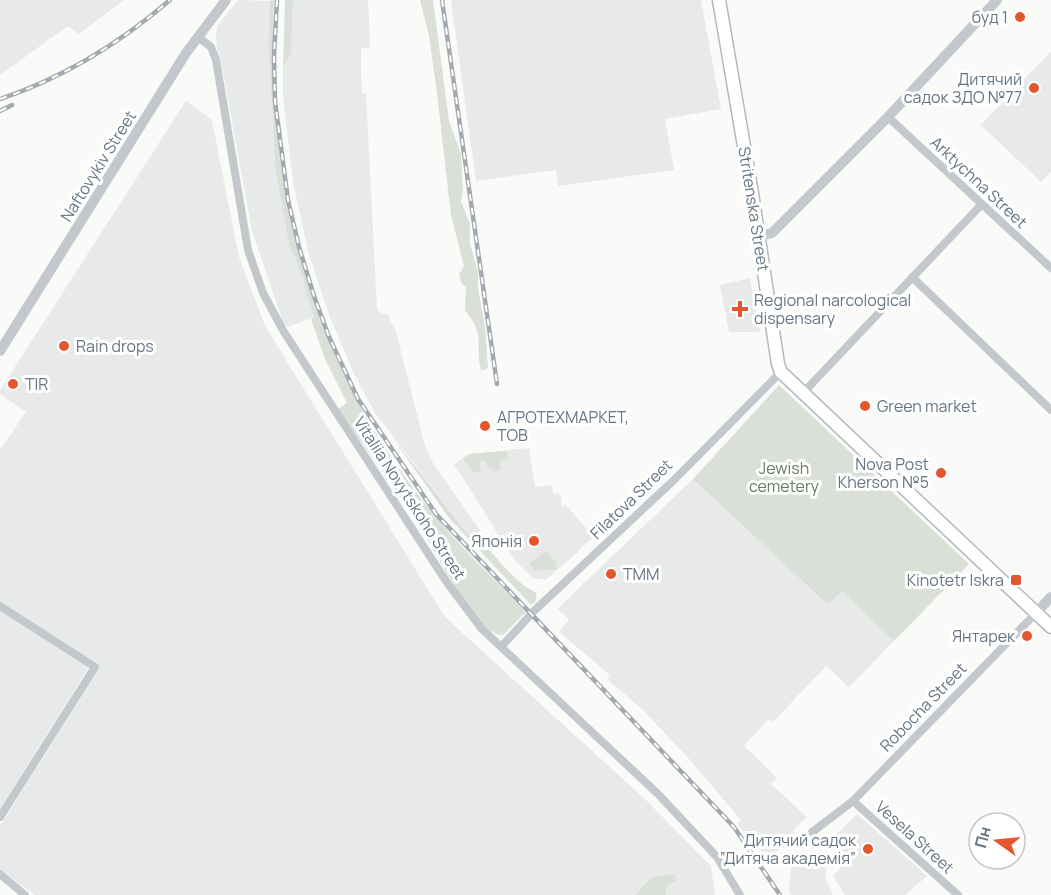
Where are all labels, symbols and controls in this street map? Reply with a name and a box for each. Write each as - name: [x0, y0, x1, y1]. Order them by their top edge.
- place label: буд 1: [972, 6, 1008, 28]
- marker: буд 1: [1013, 10, 1027, 24]
- place label: Дитячий садок ЗДО №77: [904, 68, 1022, 108]
- marker: Дитячий садок ЗДО №77: [1027, 81, 1041, 95]
- street label: Naftovykiv Street: [55, 106, 141, 226]
- street label: Arktychna Street: [926, 131, 1032, 233]
- street label: Stritenska Street: [733, 145, 775, 273]
- place label: Regional narcological dispensary: [754, 289, 911, 329]
- marker: Regional narcological dispensary: [731, 300, 749, 318]
- place label: Rain drops: [76, 335, 154, 357]
- marker: Rain drops: [57, 339, 71, 353]
- place label: TIR: [25, 373, 48, 395]
- marker: TIR: [6, 377, 20, 391]
- place label: Green market: [877, 395, 977, 417]
- marker: Green market: [858, 399, 872, 413]
- place label: АГРОТЕХМАРКЕТ, ТОВ: [497, 406, 629, 446]
- street label: Vitaliia Novytskoho Street: [349, 412, 471, 584]
- marker: АГРОТЕХМАРКЕТ, ТОВ: [478, 419, 492, 433]
- place label: Nova Post Kherson №5: [838, 453, 929, 493]
- street label: Filatova Street: [585, 454, 677, 544]
- park label: Jewish cemetery: [749, 457, 820, 497]
- marker: Nova Post Kherson №5: [934, 466, 948, 480]
- place label: Японія: [471, 530, 522, 552]
- marker: Японія: [527, 534, 541, 548]
- place label: TMM: [623, 563, 659, 585]
- marker: TMM: [604, 567, 618, 581]
- place label: Kinotetr Iskra: [907, 569, 1004, 591]
- marker: Kinotetr Iskra: [1009, 573, 1023, 587]
- place label: Янтарек: [952, 625, 1016, 647]
- marker: Янтарек: [1020, 629, 1034, 643]
- street label: Robocha Street: [875, 658, 971, 756]
- street label: Vesela Street: [871, 796, 959, 878]
- north arrow: [967, 811, 1027, 871]
- text: Пн: [969, 824, 996, 850]
- place label: Дитячий садок ”Дитяча академія”: [720, 829, 857, 869]
- marker: Дитячий садок ”Дитяча академія”: [861, 842, 875, 856]

